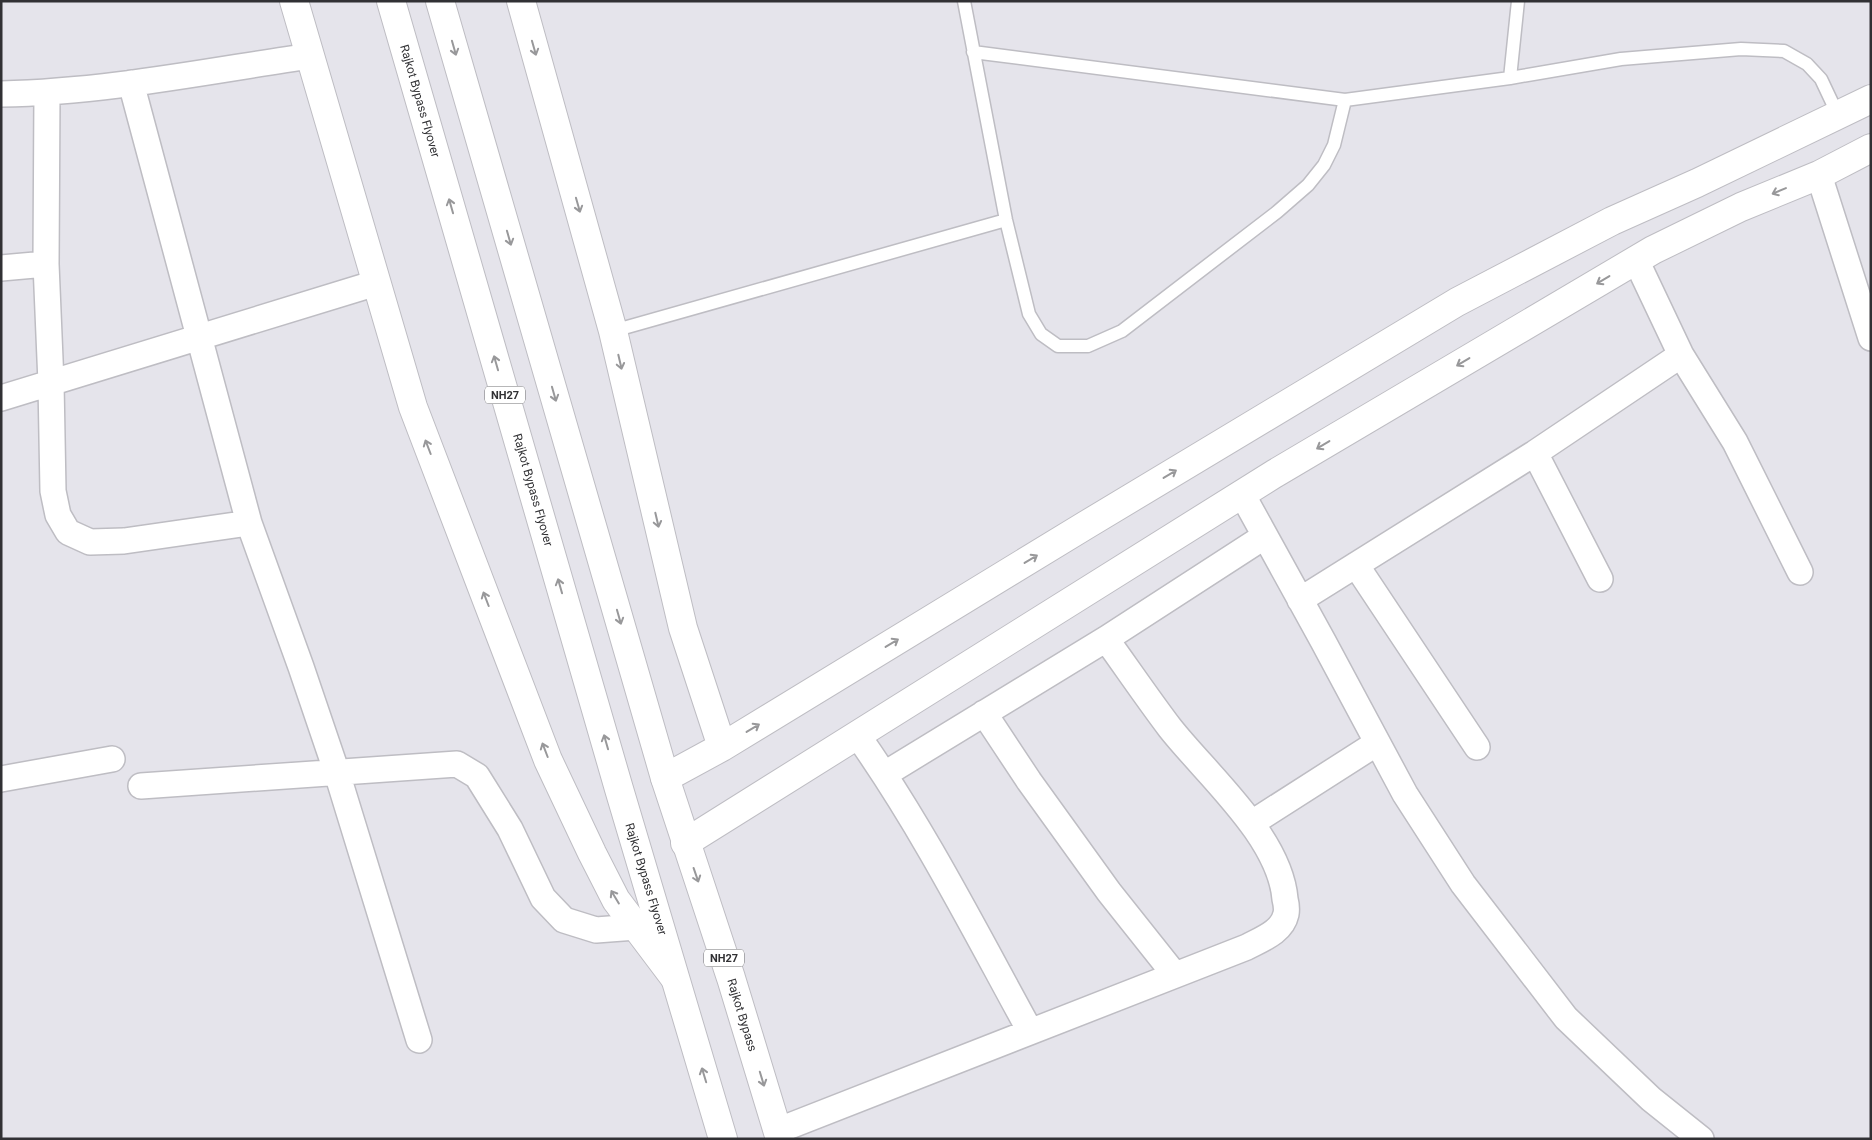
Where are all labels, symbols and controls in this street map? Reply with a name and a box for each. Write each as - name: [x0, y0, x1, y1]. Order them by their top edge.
- one-way arrow: [450, 40, 459, 56]
- one-way arrow: [530, 40, 539, 56]
- street label: Rajkot Bypass Flyover: [397, 43, 443, 159]
- one-way arrow: [1772, 187, 1787, 197]
- one-way arrow: [573, 196, 583, 212]
- one-way arrow: [445, 199, 455, 215]
- one-way arrow: [504, 229, 514, 245]
- one-way arrow: [1596, 275, 1611, 285]
- one-way arrow: [616, 353, 625, 369]
- one-way arrow: [490, 355, 500, 371]
- one-way arrow: [1457, 358, 1471, 368]
- one-way arrow: [550, 385, 560, 401]
- road number: NH27: [485, 386, 525, 404]
- street label: Rajkot Bypass Flyover: [510, 432, 556, 548]
- one-way arrow: [423, 440, 432, 455]
- one-way arrow: [1317, 441, 1331, 451]
- one-way arrow: [1162, 469, 1176, 479]
- one-way arrow: [653, 511, 662, 527]
- one-way arrow: [1023, 553, 1037, 563]
- one-way arrow: [555, 578, 565, 594]
- one-way arrow: [481, 591, 490, 606]
- one-way arrow: [614, 609, 624, 625]
- one-way arrow: [884, 638, 898, 648]
- one-way arrow: [746, 722, 760, 732]
- one-way arrow: [600, 734, 610, 750]
- one-way arrow: [539, 743, 549, 758]
- street label: Rajkot Bypass Flyover: [622, 821, 670, 937]
- one-way arrow: [692, 866, 701, 882]
- one-way arrow: [609, 890, 619, 904]
- road number: NH27: [704, 950, 744, 966]
- street label: Rajkot Bypass: [724, 977, 760, 1053]
- one-way arrow: [699, 1068, 709, 1084]
- one-way arrow: [757, 1071, 767, 1087]

